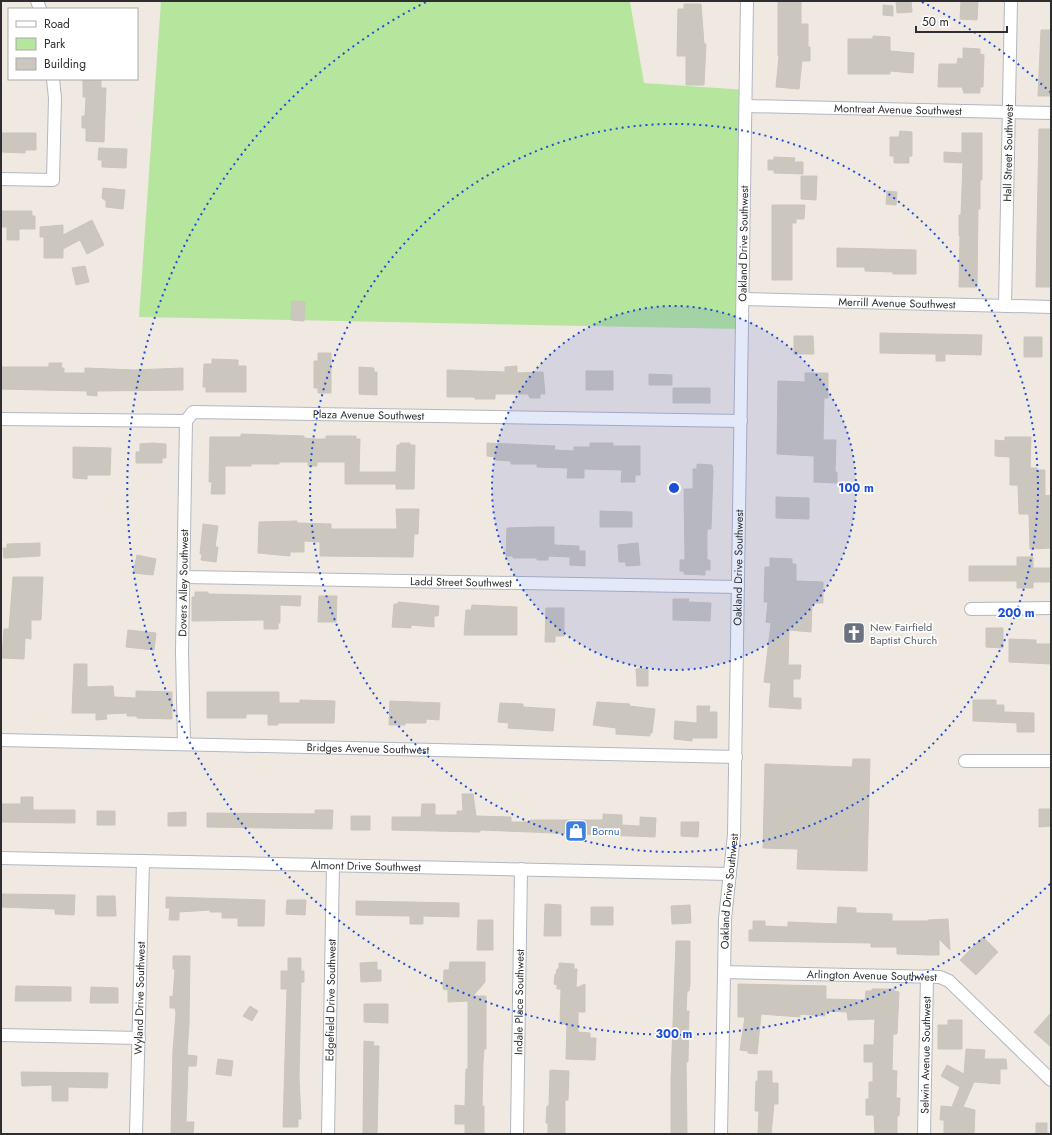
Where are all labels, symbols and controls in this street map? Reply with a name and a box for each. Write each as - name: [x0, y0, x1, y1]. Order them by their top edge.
- legend: [8, 8, 138, 80]
- scale bar: [916, 8, 1007, 34]
- text: 50 m: [922, 13, 949, 31]
- text: Road: [44, 15, 70, 33]
- text: Park: [44, 35, 66, 53]
- text: Building: [44, 55, 86, 73]
- street label: Montreat Avenue Southwest: [834, 100, 962, 119]
- street label: Hall Street Southwest: [999, 104, 1017, 202]
- street label: Oakland Drive Southwest: [734, 185, 752, 302]
- street label: Merrill Avenue Southwest: [838, 293, 956, 313]
- street label: Plaza Avenue Southwest: [313, 406, 425, 424]
- text: 100 m: [838, 479, 874, 497]
- centre of rings: [667, 481, 681, 495]
- street label: Oakland Drive Southwest: [729, 509, 747, 626]
- street label: Dovers Alley Southwest: [174, 529, 192, 637]
- street label: Ladd Street Southwest: [410, 573, 512, 591]
- text: 200 m: [997, 604, 1035, 622]
- place label: New Fairfield Baptist Church: [870, 619, 937, 648]
- church icon: New Fairfield Baptist Church: [841, 620, 867, 646]
- street label: Bridges Avenue Southwest: [306, 739, 430, 758]
- shop icon: Bornu: [563, 818, 589, 844]
- place label: Bornu: [592, 823, 619, 839]
- street label: Oakland Drive Southwest: [716, 833, 742, 949]
- street label: Almont Drive Southwest: [311, 857, 422, 875]
- street label: Edgefield Drive Southwest: [321, 938, 340, 1061]
- street label: Wyland Drive Southwest: [130, 941, 149, 1055]
- street label: Indale Place Southwest: [510, 949, 528, 1055]
- street label: Arlington Avenue Southwest: [807, 966, 938, 985]
- street label: Selwin Avenue Southwest: [916, 996, 935, 1114]
- text: 300 m: [656, 1025, 693, 1043]

